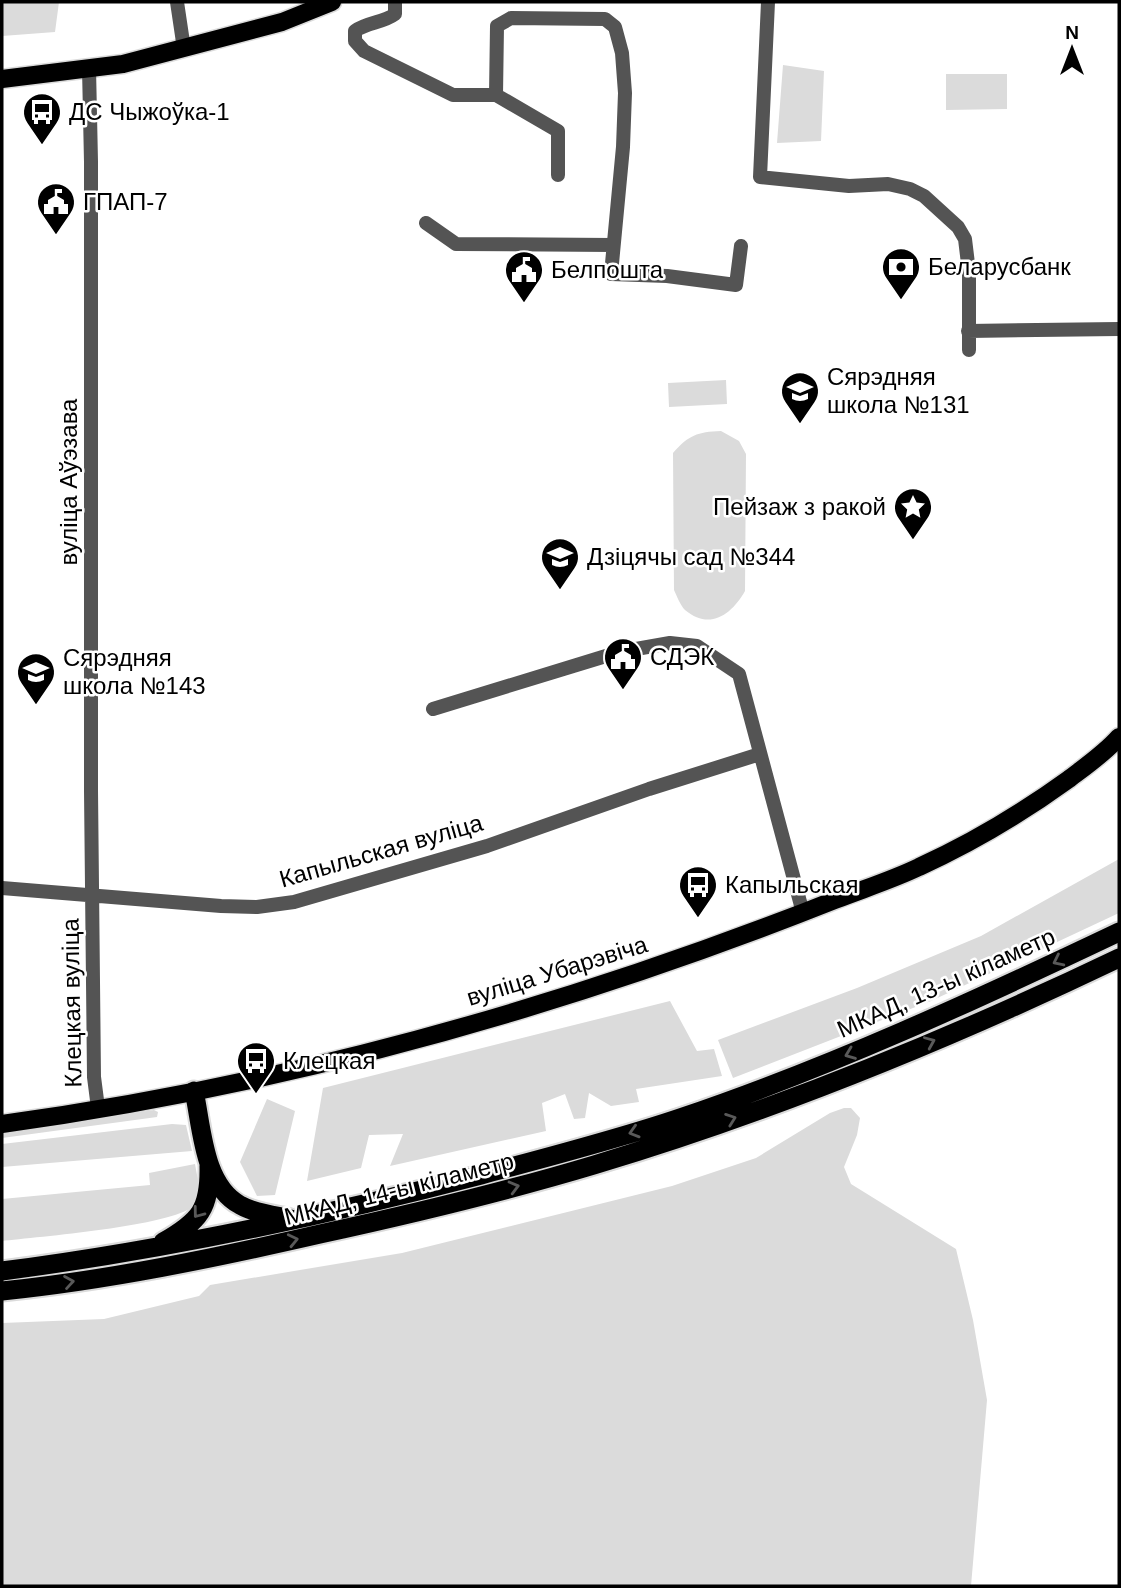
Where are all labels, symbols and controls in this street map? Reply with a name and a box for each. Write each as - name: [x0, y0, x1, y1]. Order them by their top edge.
- north arrow: [1037, 14, 1107, 84]
- text: N: [1065, 22, 1079, 43]
- bus stop icon: ДС Чыжоўка-1: [21, 91, 63, 146]
- place label: ДС Чыжоўка-1: [69, 98, 230, 125]
- public building icon: ГПАП-7: [35, 181, 77, 236]
- place label: ГПАП-7: [83, 188, 168, 215]
- bank icon: Беларусбанк: [880, 246, 922, 301]
- public building icon: Белпошта: [503, 249, 545, 304]
- place label: Беларусбанк: [928, 253, 1071, 280]
- place label: Белпошта: [551, 256, 664, 283]
- place label: Сярэдняя школа №131: [827, 363, 970, 418]
- school or university icon: Сярэдняя школа №131: [779, 370, 821, 425]
- street label: вуліца Аўэзава: [55, 398, 82, 565]
- place icon: Пейзаж з ракой: [892, 486, 934, 541]
- place label: Пейзаж з ракой: [713, 493, 886, 520]
- school or university icon: Дзіцячы сад №344: [539, 536, 581, 591]
- place label: Дзіцячы сад №344: [587, 543, 795, 570]
- public building icon: СДЭК: [602, 636, 644, 691]
- place label: СДЭК: [650, 643, 714, 670]
- place label: Сярэдняя школа №143: [63, 644, 206, 699]
- school or university icon: Сярэдняя школа №143: [15, 651, 57, 706]
- street label: Капыльская вуліца: [276, 808, 486, 892]
- bus stop icon: Капыльская: [677, 864, 719, 919]
- place label: Капыльская: [725, 871, 858, 898]
- street label: Клецкая вуліца: [57, 918, 86, 1088]
- street label: МКАД, 13-ы кіламетр: [833, 922, 1059, 1043]
- street label: вуліца Убарэвіча: [463, 930, 651, 1011]
- one-way arrow: [1053, 953, 1065, 967]
- one-way arrow: [923, 1036, 935, 1050]
- bus stop icon: Клецкая: [235, 1040, 277, 1095]
- one-way arrow: [844, 1045, 856, 1059]
- place label: Клецкая: [283, 1047, 375, 1074]
- one-way arrow: [725, 1113, 737, 1127]
- one-way arrow: [628, 1123, 640, 1138]
- street label: МКАД, 14-ы кіламетр: [281, 1147, 516, 1230]
- one-way arrow: [508, 1180, 520, 1195]
- one-way arrow: [194, 1205, 207, 1217]
- one-way arrow: [287, 1234, 299, 1249]
- one-way arrow: [63, 1275, 75, 1290]

